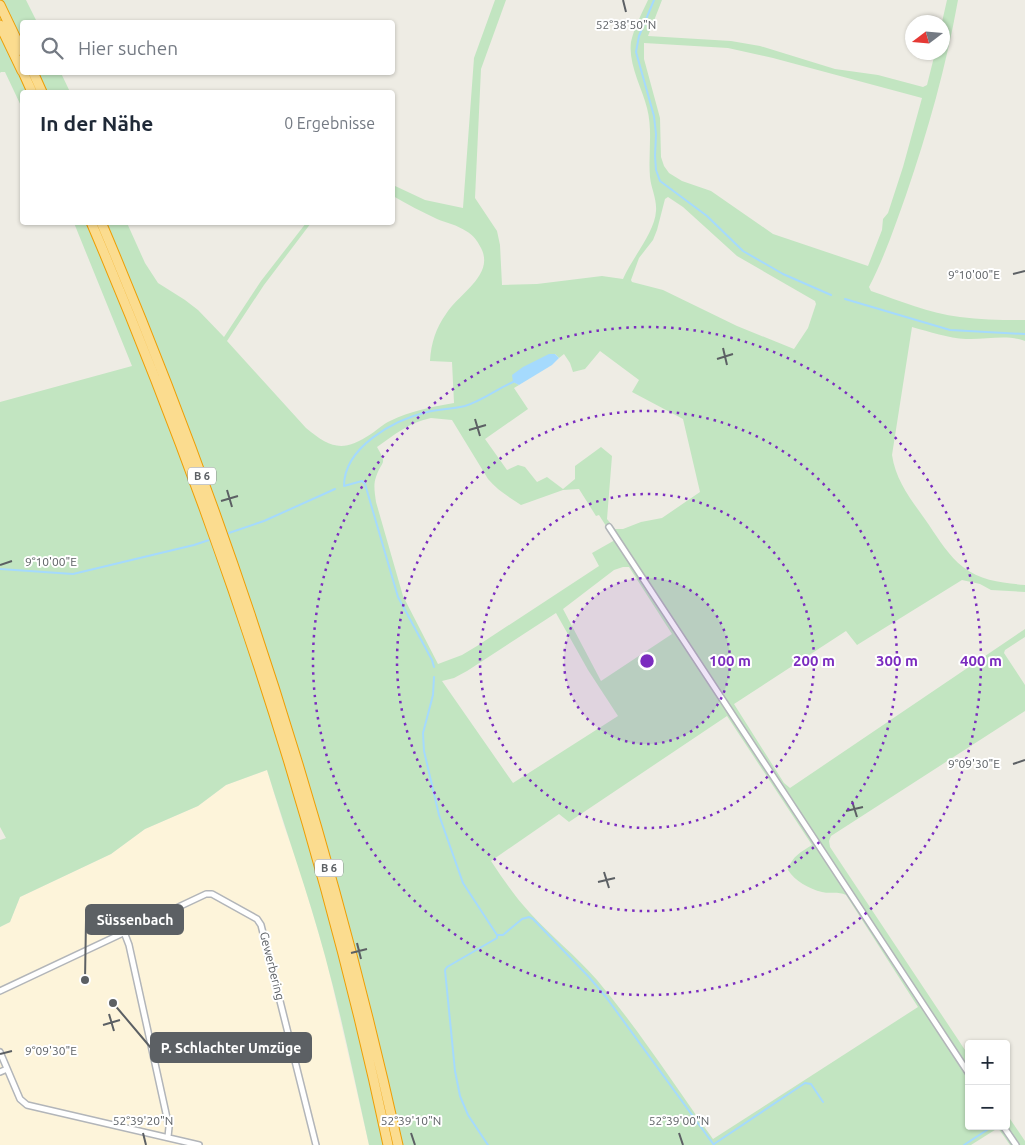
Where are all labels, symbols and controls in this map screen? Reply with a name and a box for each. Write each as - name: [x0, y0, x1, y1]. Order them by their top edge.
- north arrow: [905, 15, 950, 60]
- text: 52°38'50"N: [596, 18, 656, 31]
- search box: [20, 20, 395, 75]
- icon: search: [38, 34, 66, 62]
- text: Hier suchen: [78, 37, 178, 59]
- text: In der Nähe: [40, 111, 153, 135]
- text: 0 Ergebnisse: [284, 114, 375, 132]
- text: 9°10'00"E: [948, 268, 1000, 281]
- road number: B 6: [188, 468, 216, 484]
- text: 9°10'00"E: [25, 555, 77, 568]
- centre of rings: [638, 652, 656, 670]
- text: 100 m: [709, 652, 751, 669]
- text: 200 m: [793, 652, 835, 669]
- text: 300 m: [876, 652, 918, 669]
- text: 400 m: [960, 652, 1002, 669]
- text: 9°09'30"E: [948, 757, 1000, 770]
- road number: B 6: [315, 860, 343, 876]
- callout: Süssenbach: [86, 905, 183, 934]
- text: Süssenbach: [97, 912, 173, 928]
- street label: Gewerbering: [258, 930, 287, 1001]
- callout: P. Schlachter Umzüge: [151, 1033, 311, 1062]
- text: P. Schlachter Umzüge: [161, 1040, 301, 1056]
- map controls: [965, 1040, 1010, 1130]
- button: +: [965, 1040, 1010, 1085]
- text: 9°09'30"E: [25, 1044, 77, 1057]
- button: −: [965, 1085, 1010, 1130]
- text: 52°39'20"N: [113, 1114, 173, 1127]
- text: 52°39'10"N: [381, 1114, 441, 1127]
- text: 52°39'00"N: [649, 1114, 709, 1127]

